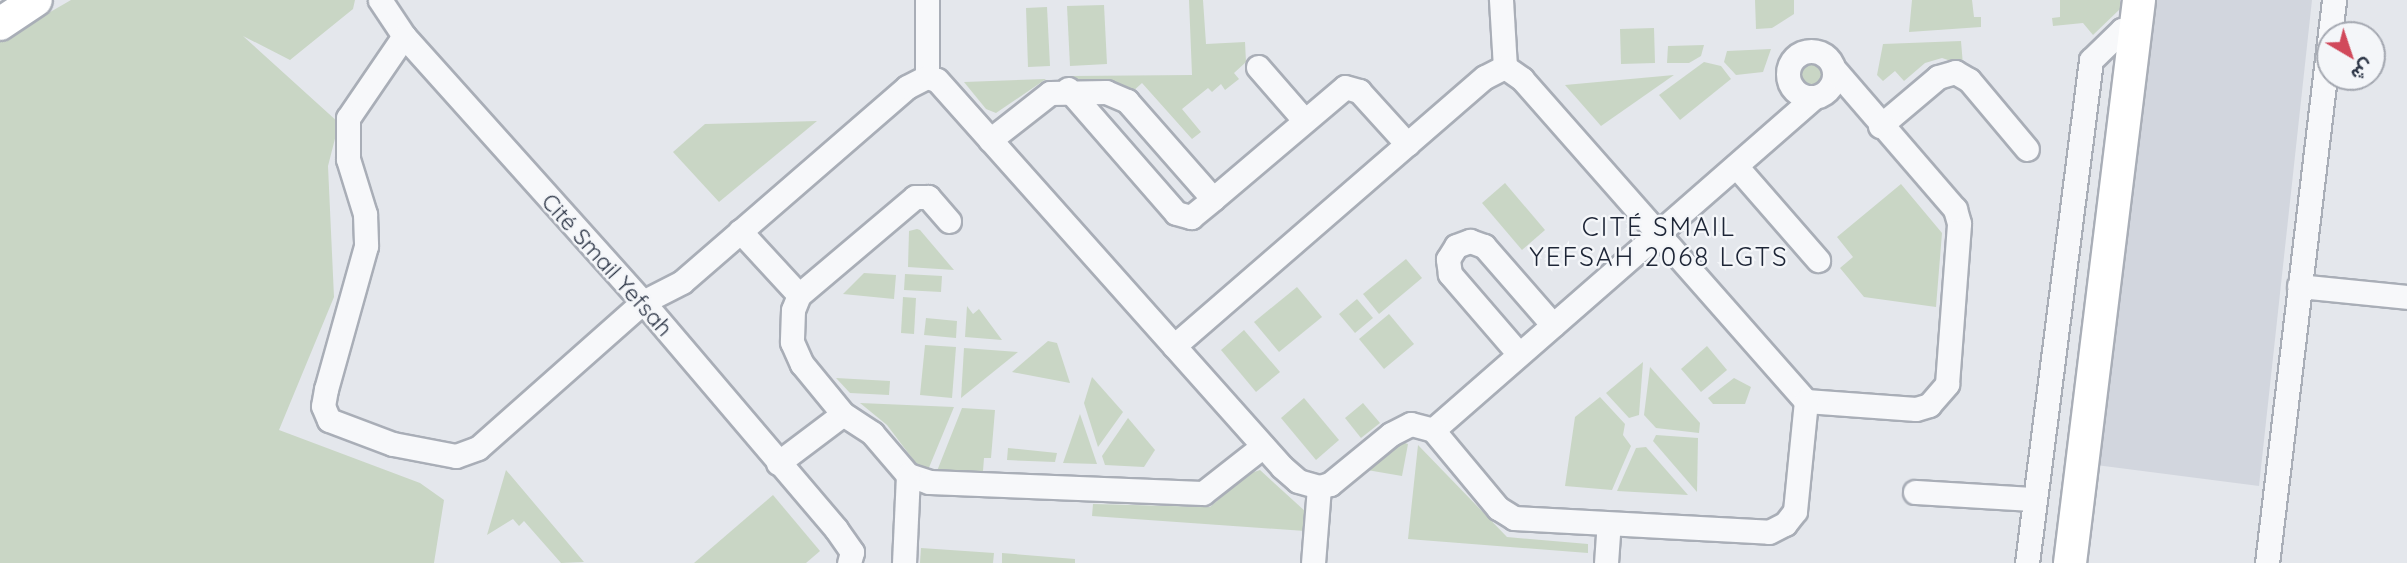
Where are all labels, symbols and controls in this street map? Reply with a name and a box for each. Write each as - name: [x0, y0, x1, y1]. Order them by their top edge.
- north arrow: [2316, 21, 2386, 91]
- text: ش: [2347, 54, 2379, 87]
- street label: Cité Smail Yefsah: [536, 188, 678, 342]
- district label: CITÉ SMAIL YEFSAH 2068 LGTS: [1531, 211, 1787, 272]

